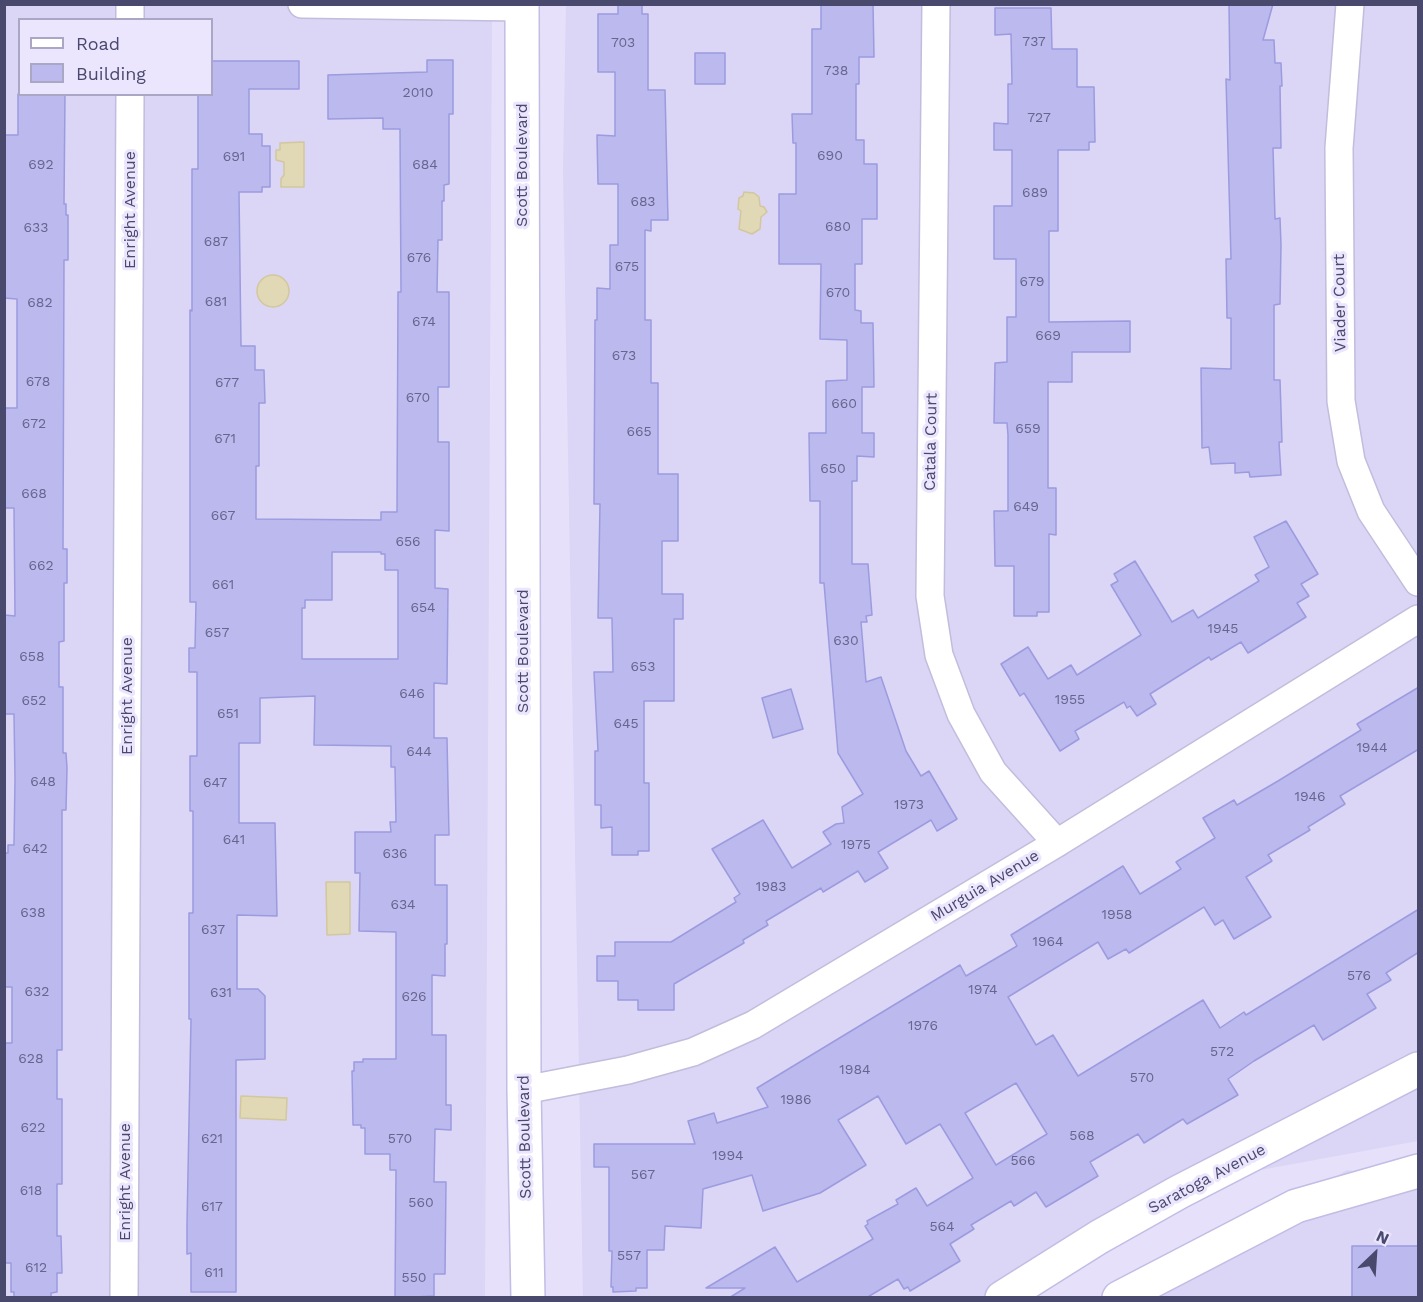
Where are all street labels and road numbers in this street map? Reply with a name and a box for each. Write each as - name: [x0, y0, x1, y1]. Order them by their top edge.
- street label: Scott Boulevard: [512, 103, 532, 227]
- street label: Enright Avenue: [120, 151, 140, 269]
- street label: Viader Court: [1330, 254, 1350, 352]
- street label: Catala Court: [921, 393, 941, 491]
- street label: Scott Boulevard: [513, 589, 533, 713]
- street label: Enright Avenue: [117, 637, 137, 755]
- street label: Murguia Avenue: [927, 846, 1043, 926]
- street label: Scott Boulevard: [514, 1075, 536, 1199]
- street label: Enright Avenue: [115, 1123, 135, 1241]
- street label: Saratoga Avenue: [1145, 1140, 1269, 1218]

